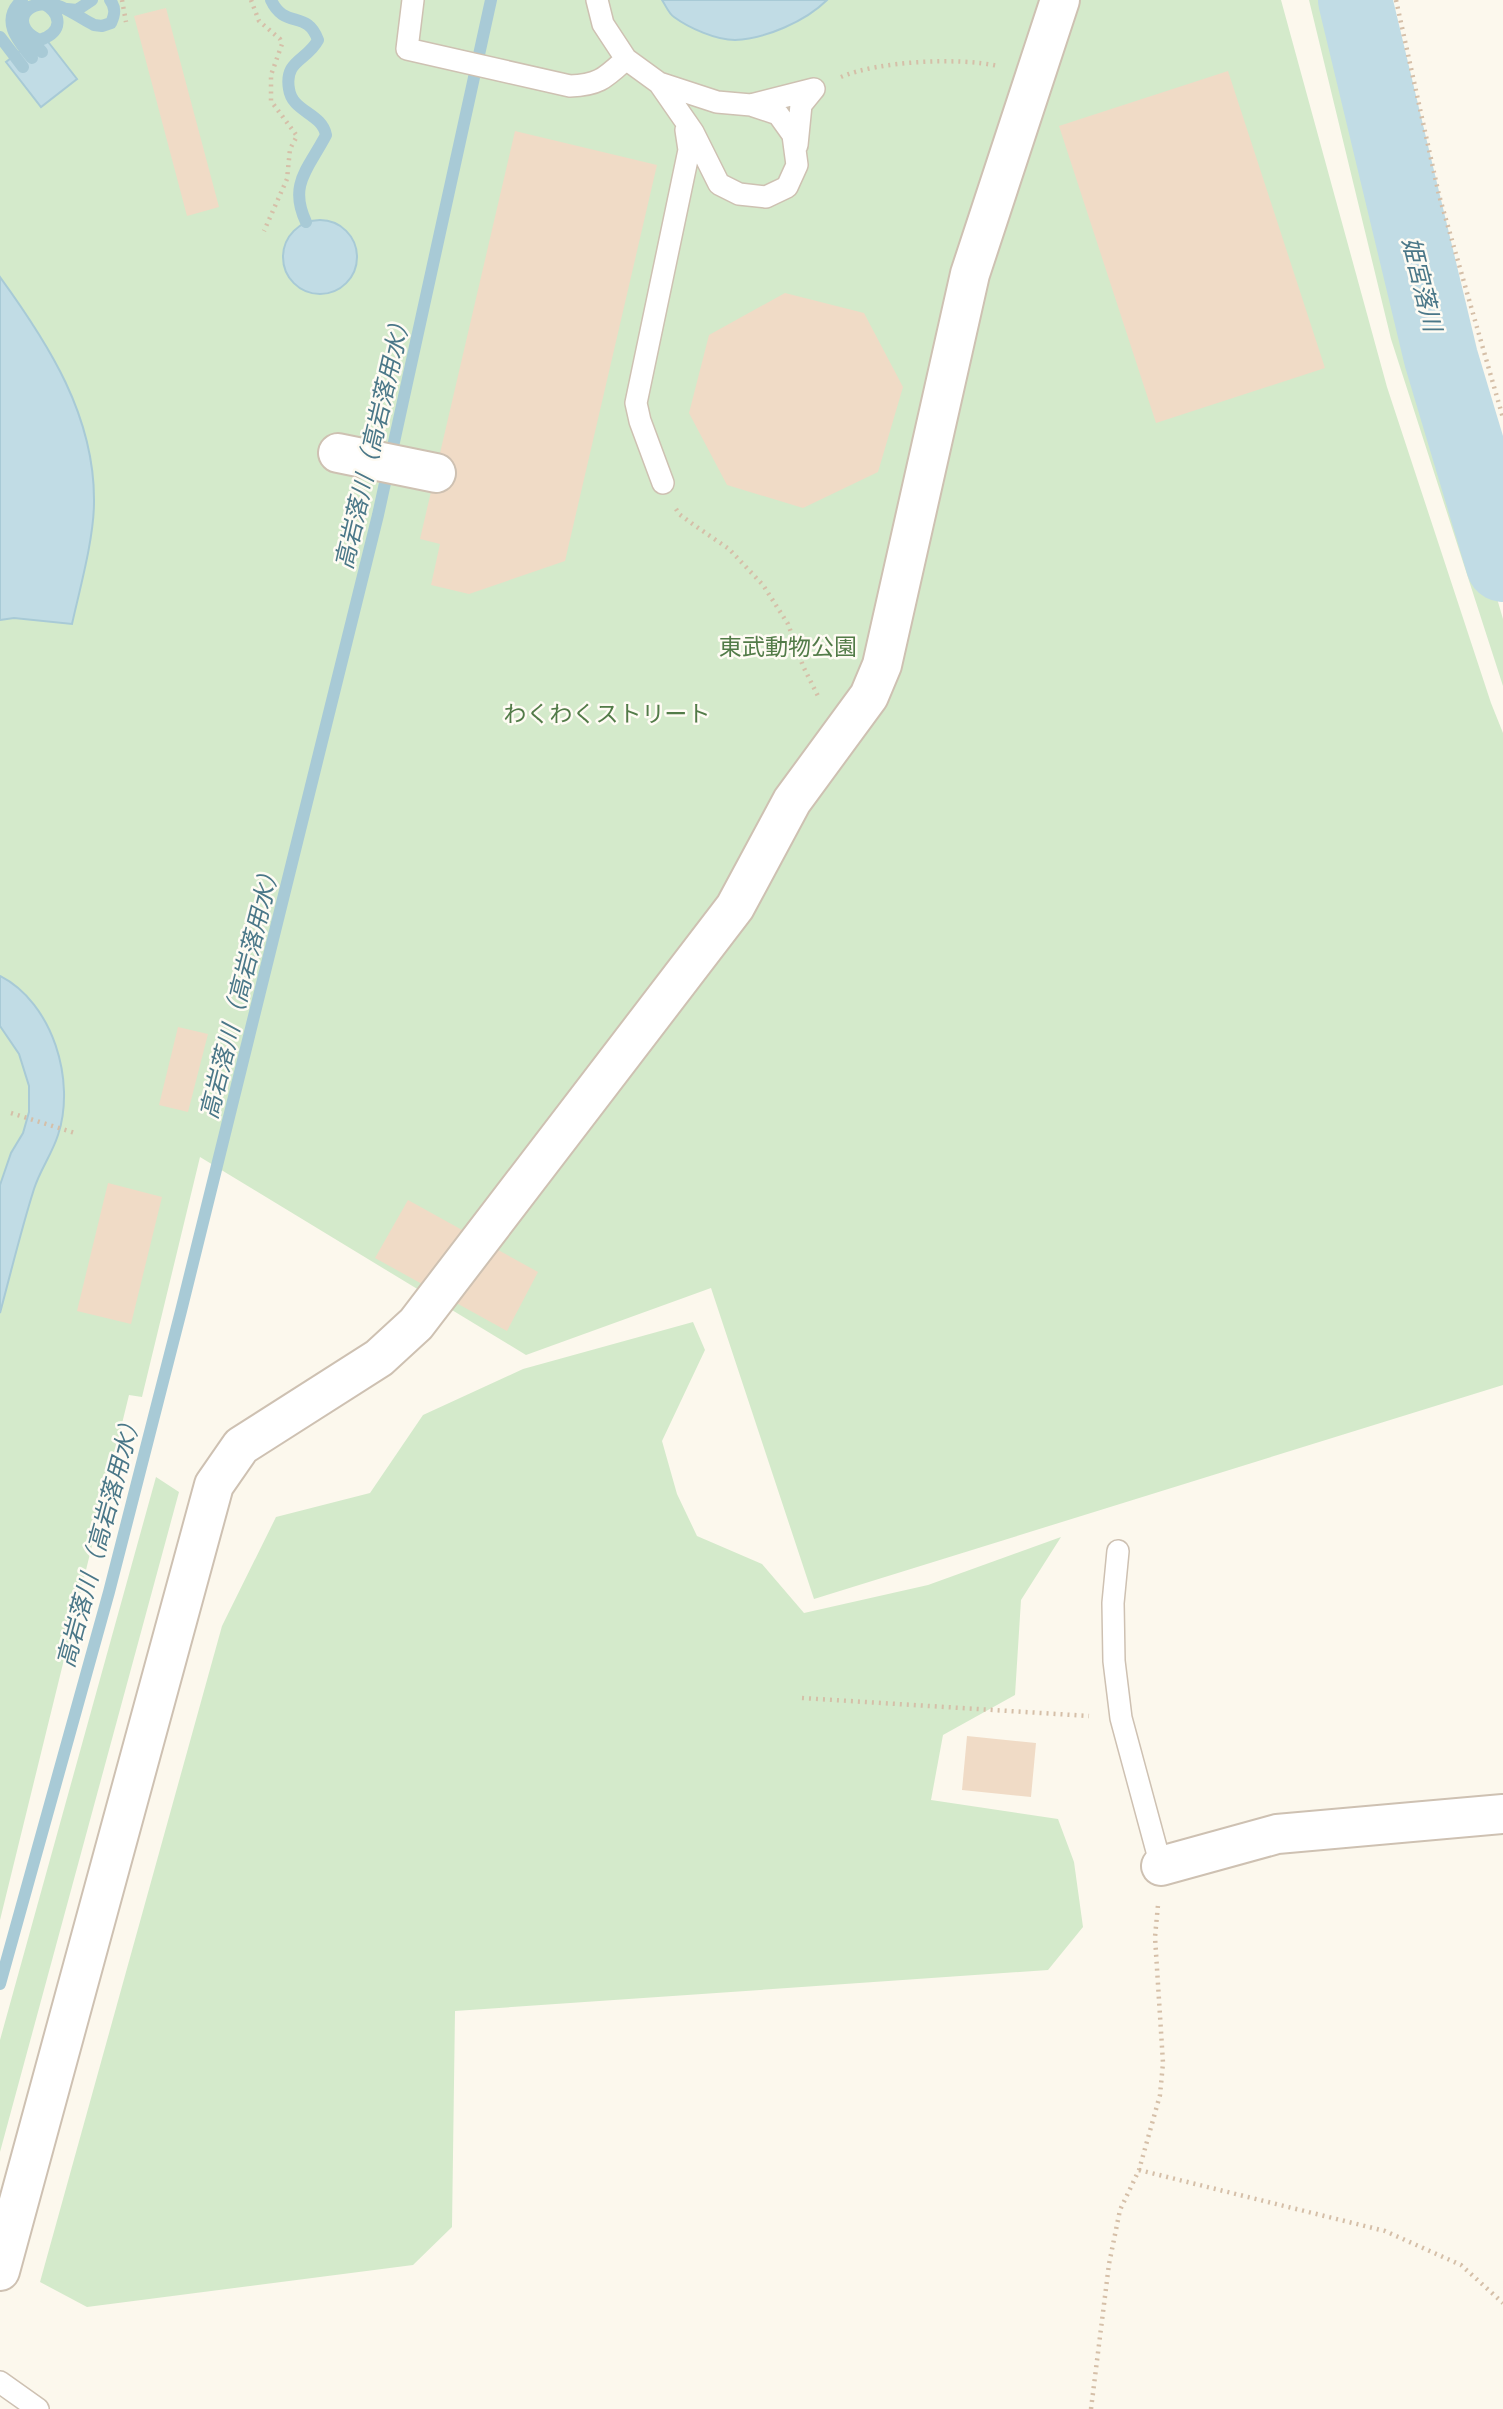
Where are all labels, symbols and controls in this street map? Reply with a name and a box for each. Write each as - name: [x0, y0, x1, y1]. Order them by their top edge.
- water label: 姫宮落川: [1395, 233, 1451, 337]
- water label: 高岩落川（高岩落用水）: [326, 308, 418, 572]
- park label: 東武動物公園: [719, 630, 857, 662]
- park label: わくわくストリート: [504, 697, 711, 729]
- water label: 高岩落川（高岩落用水）: [191, 858, 287, 1122]
- water label: 高岩落川（高岩落用水）: [48, 1407, 148, 1671]

